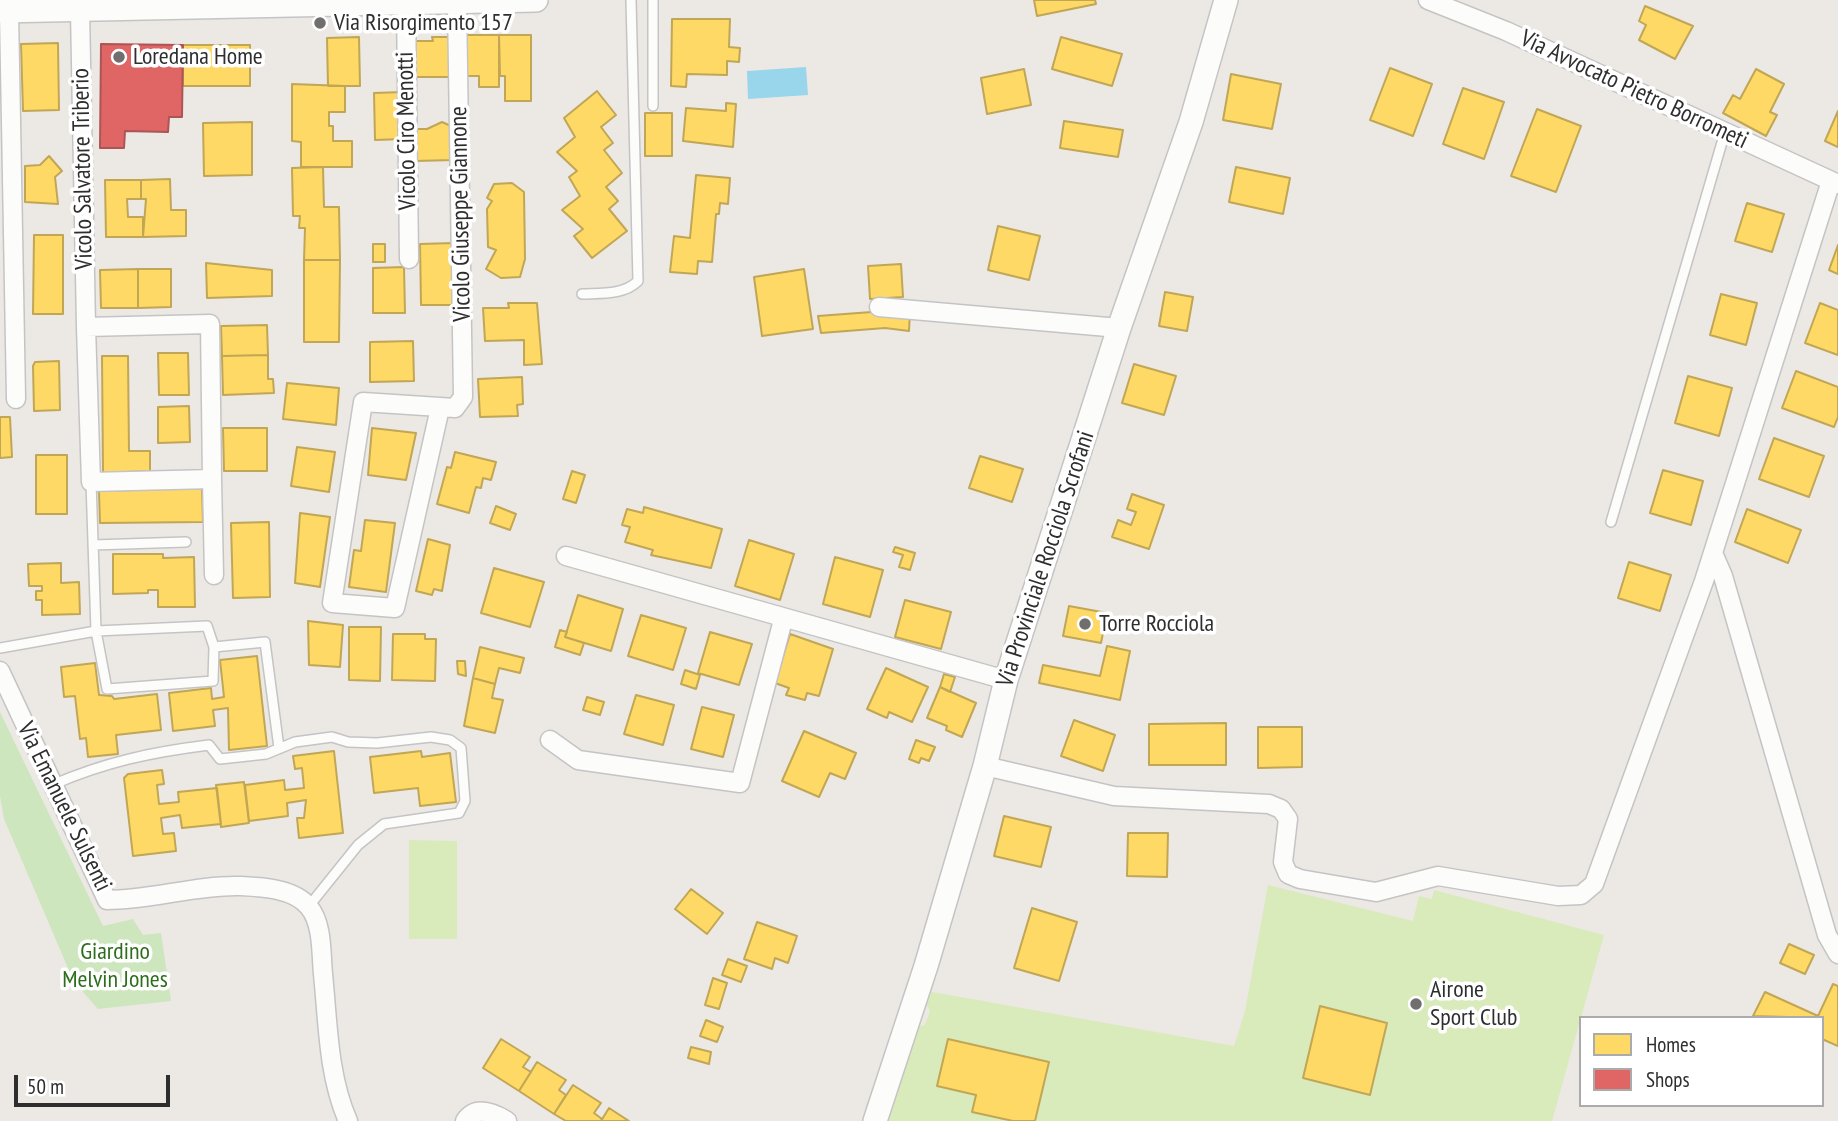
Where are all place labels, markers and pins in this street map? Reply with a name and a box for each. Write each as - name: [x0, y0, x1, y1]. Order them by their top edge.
- place label: Via Risorgimento 157: [334, 9, 513, 37]
- marker: Via Risorgimento 157: [312, 15, 328, 31]
- place label: Loredana Home: [133, 43, 263, 71]
- marker: Loredana Home: [111, 49, 127, 65]
- place label: Torre Rocciola: [1099, 610, 1214, 638]
- marker: Torre Rocciola: [1077, 616, 1093, 632]
- place label: Airone Sport Club: [1430, 976, 1517, 1032]
- marker: Airone Sport Club: [1408, 996, 1424, 1012]

